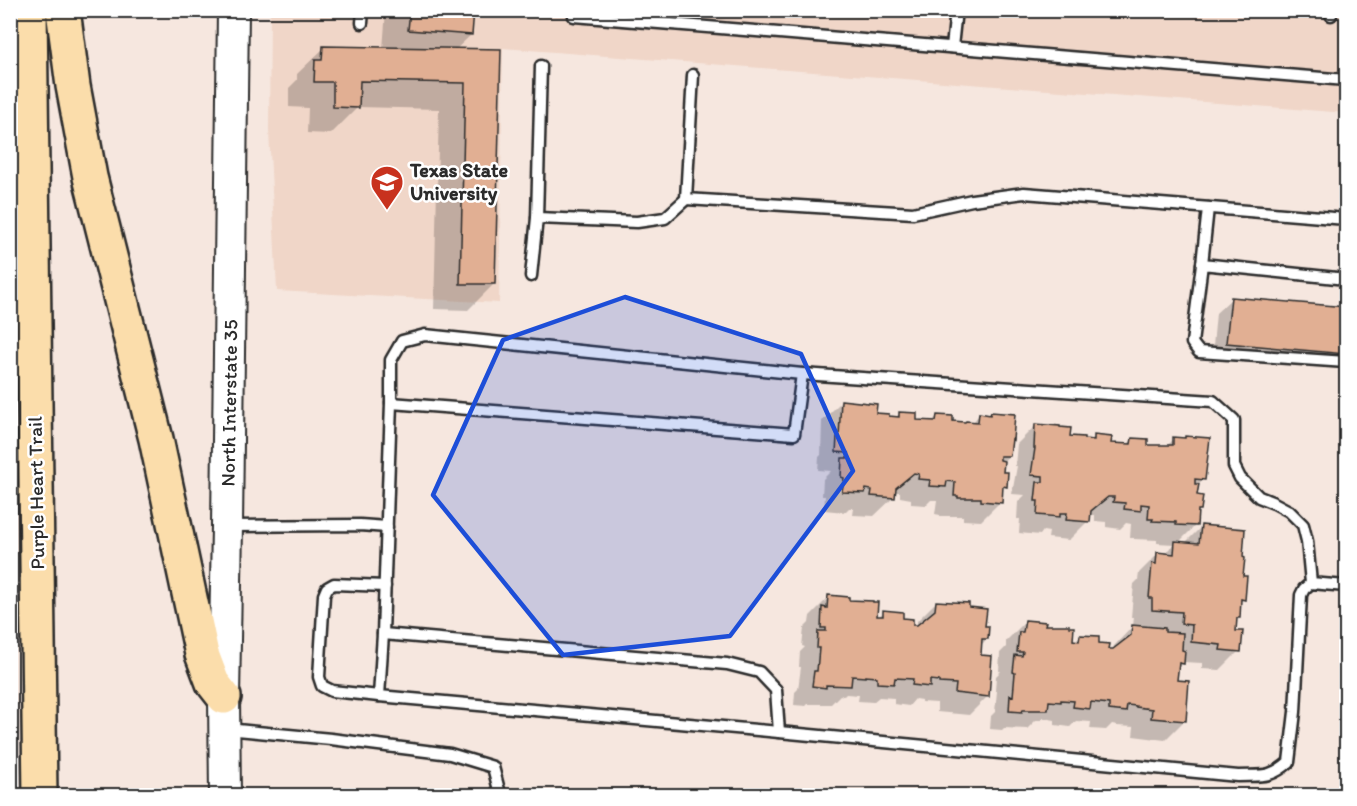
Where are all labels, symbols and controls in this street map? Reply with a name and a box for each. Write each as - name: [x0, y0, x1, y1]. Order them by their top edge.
- place label: Texas State University: [409, 158, 509, 206]
- school or university icon: Texas State University: [369, 164, 405, 211]
- street label: North Interstate 35: [216, 319, 242, 487]
- street label: Purple Heart Trail: [23, 416, 49, 570]

